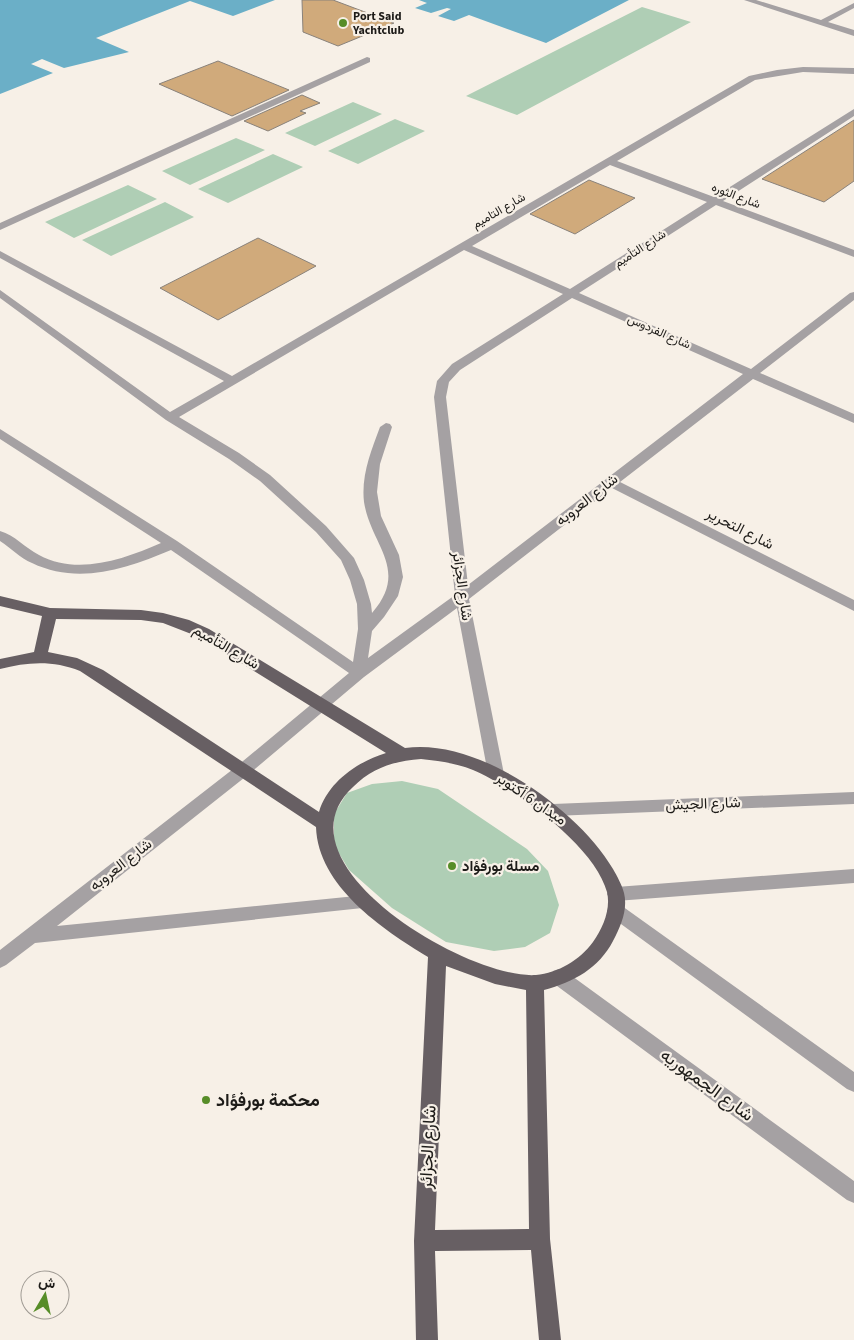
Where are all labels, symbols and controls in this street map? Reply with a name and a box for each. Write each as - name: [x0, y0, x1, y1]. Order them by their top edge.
- place label: Port Said Yachtclub: [352, 8, 404, 39]
- marker: Port Said Yachtclub: [337, 17, 349, 29]
- street label: شارع الثوره: [709, 179, 763, 213]
- street label: شارع التاميم: [469, 189, 529, 233]
- street label: شارع التأميم: [611, 226, 669, 272]
- street label: شارع الفردوس: [625, 310, 693, 354]
- street label: شارع العروبه: [551, 469, 623, 531]
- street label: شارع التحرير: [702, 503, 778, 555]
- street label: شارع الجزائر: [447, 549, 477, 622]
- street label: شارع التأميم: [189, 620, 263, 675]
- street label: ميدان 6 أكتوبر: [491, 767, 570, 830]
- street label: شارع الجيش: [665, 792, 741, 816]
- street label: شارع العروبه: [85, 834, 157, 896]
- place label: مسلة بورفؤاد: [462, 856, 539, 877]
- marker: مسلة بورفؤاد: [446, 860, 458, 872]
- street label: شارع الجمهوريه: [655, 1043, 759, 1127]
- place label: محكمة بورفؤاد: [216, 1088, 320, 1113]
- marker: محكمة بورفؤاد: [200, 1094, 212, 1106]
- street label: شارع الجزائر: [413, 1104, 443, 1191]
- north arrow: [20, 1270, 70, 1320]
- text: ش: [37, 1272, 57, 1294]

